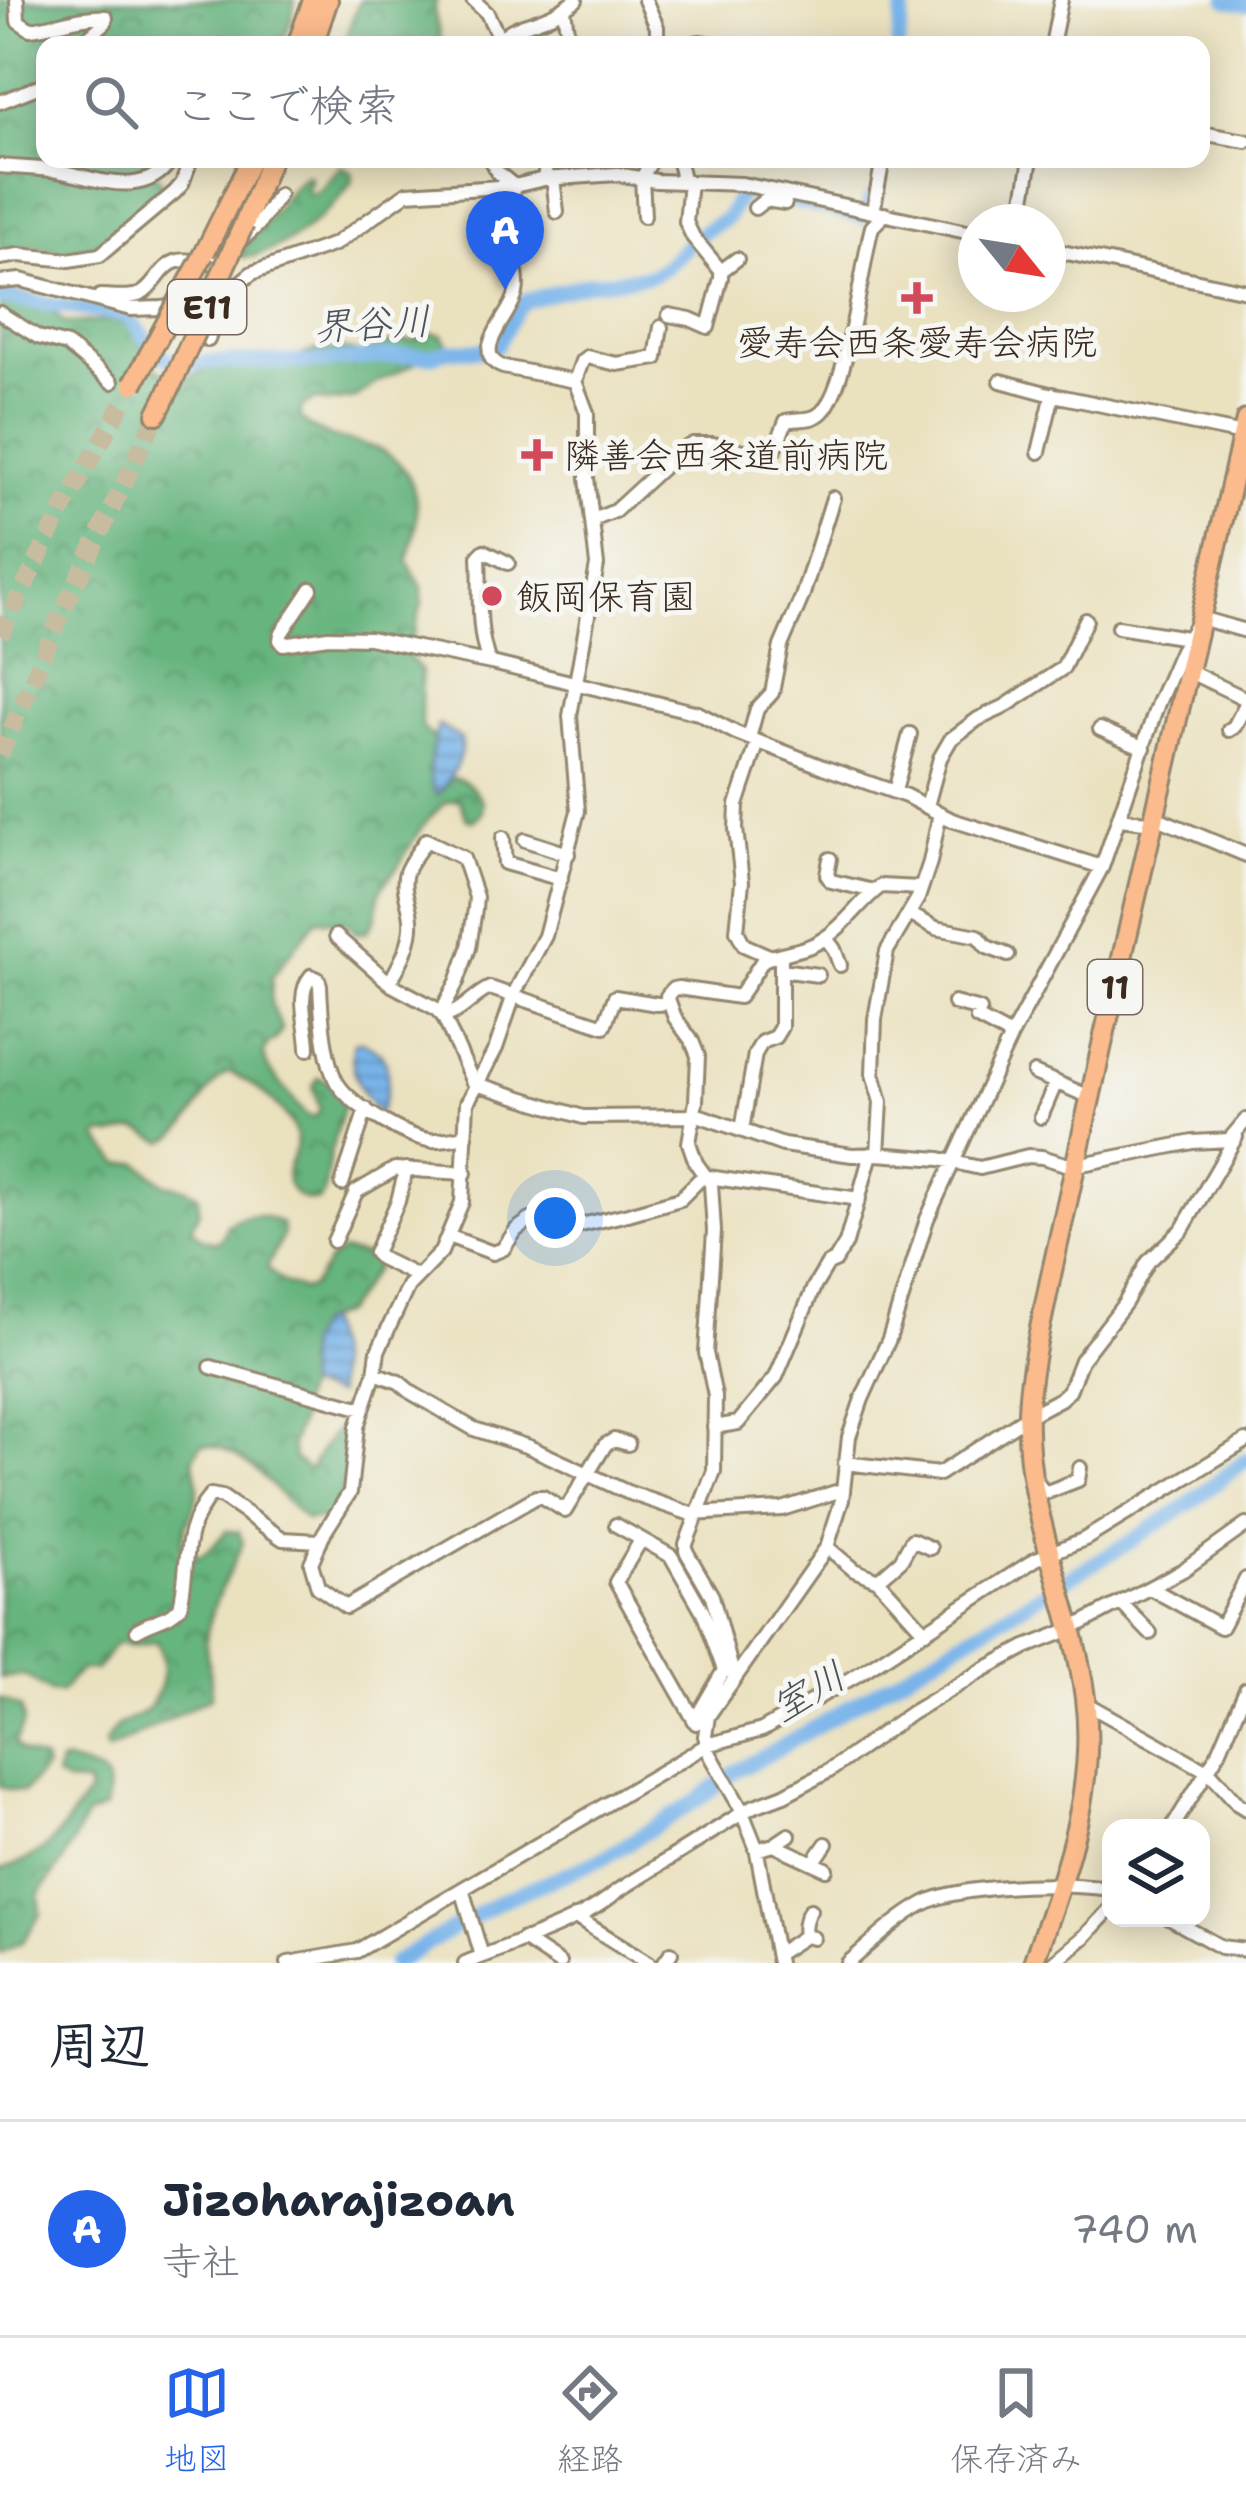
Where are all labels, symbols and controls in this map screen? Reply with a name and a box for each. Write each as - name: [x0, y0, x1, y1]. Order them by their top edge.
- search box: [36, 36, 1210, 168]
- icon: search: [78, 69, 144, 135]
- text: ここで検索: [174, 75, 399, 135]
- pin: A: [466, 191, 544, 290]
- north arrow: [958, 204, 1066, 312]
- road number: E11: [168, 280, 246, 334]
- marker: 愛寿会西条愛寿会病院: [901, 282, 933, 314]
- water label: 界谷川: [312, 294, 432, 352]
- place label: 愛寿会西条愛寿会病院: [737, 318, 1097, 367]
- place label: 隣善会西条道前病院: [564, 431, 888, 480]
- marker: 隣善会西条道前病院: [521, 439, 553, 471]
- place label: 飯岡保育園: [516, 572, 696, 621]
- marker: 飯岡保育園: [479, 583, 505, 609]
- road number: 11: [1088, 960, 1142, 1014]
- your location: [525, 1188, 585, 1248]
- water label: 室川: [761, 1649, 855, 1733]
- map controls: [1102, 1819, 1210, 1927]
- button: layers: [1102, 1819, 1210, 1927]
- text: 周辺: [48, 2011, 150, 2079]
- text: Jizoharajizoan: [162, 2170, 515, 2230]
- text: A: [72, 2203, 102, 2255]
- text: 740 m: [1071, 2203, 1198, 2255]
- text: 寺社: [162, 2235, 240, 2287]
- tab: 地図: [164, 2360, 230, 2481]
- tab: 経路: [557, 2360, 623, 2481]
- tab: 保存済み: [950, 2360, 1082, 2481]

